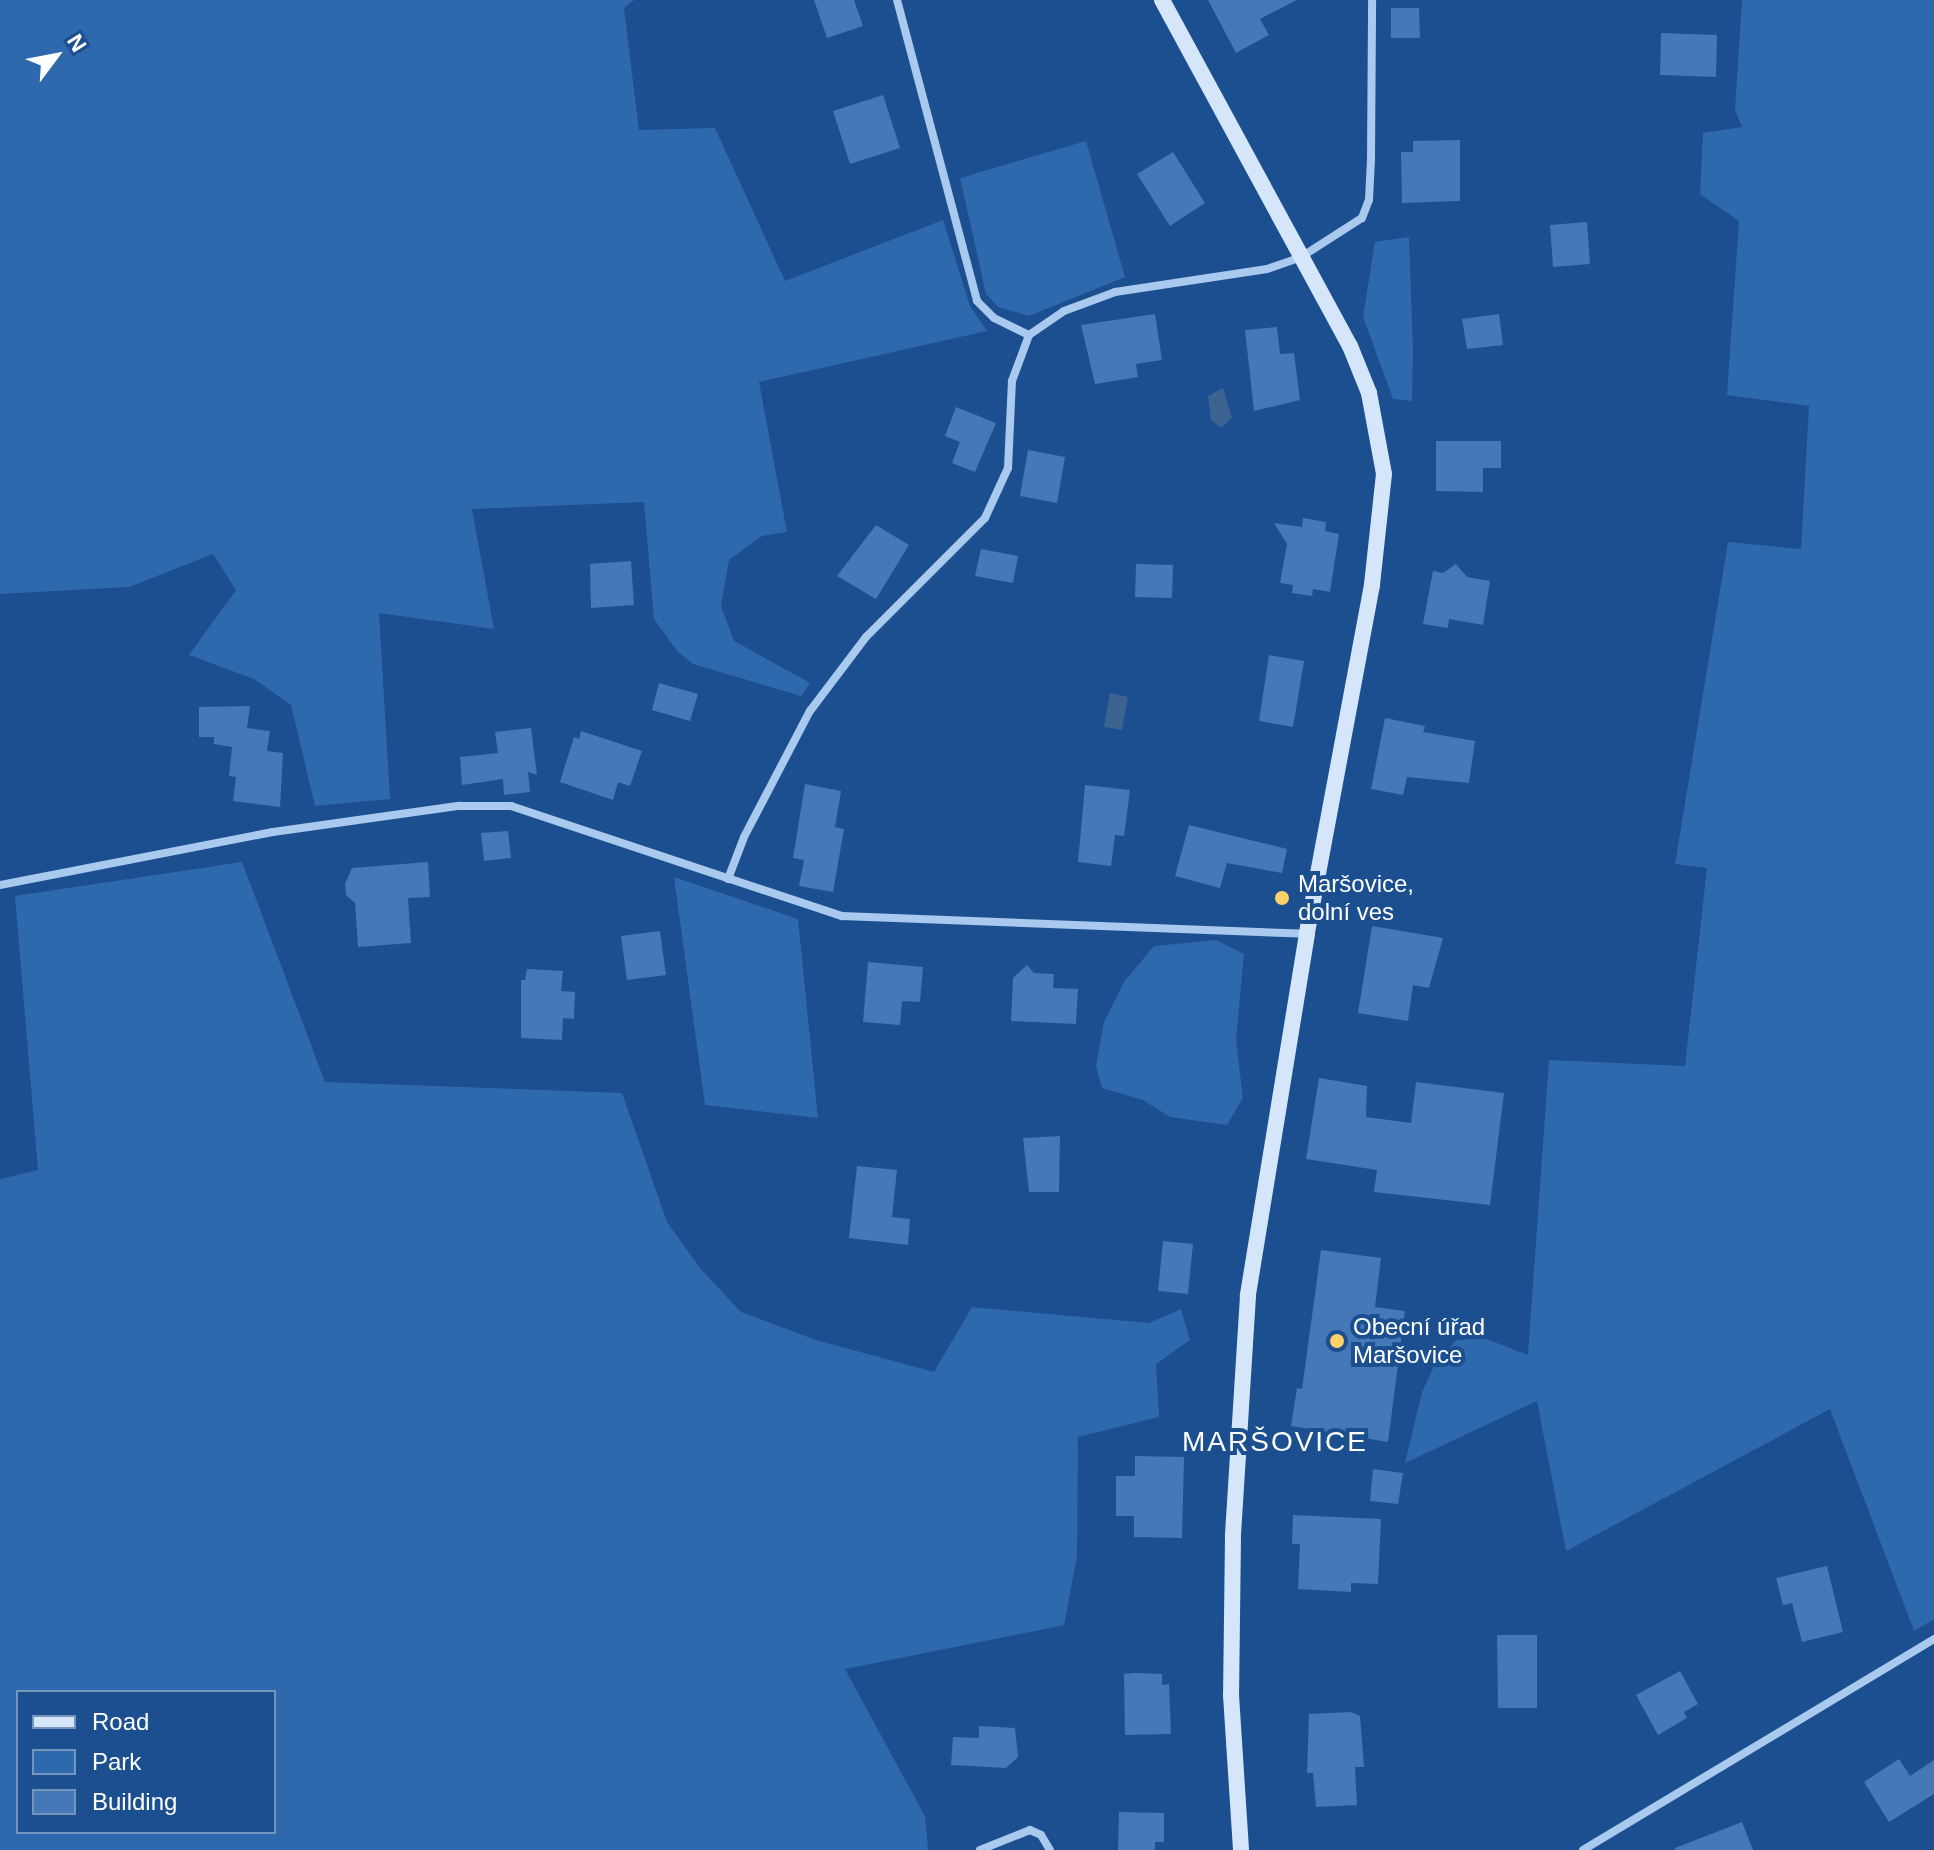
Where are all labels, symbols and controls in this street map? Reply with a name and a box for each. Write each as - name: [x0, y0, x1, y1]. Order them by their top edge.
- north arrow: [16, 16, 96, 96]
- text: N: [62, 30, 92, 56]
- place label: Maršovice, dolní ves: [1298, 870, 1414, 926]
- marker: Maršovice, dolní ves: [1273, 889, 1291, 907]
- place label: Obecní úřad Maršovice: [1353, 1313, 1485, 1369]
- marker: Obecní úřad Maršovice: [1328, 1332, 1346, 1350]
- district label: MARŠOVICE: [1182, 1425, 1368, 1459]
- legend: [16, 1690, 276, 1834]
- text: Road: [92, 1708, 149, 1735]
- text: Park: [92, 1748, 141, 1775]
- text: Building: [92, 1788, 177, 1815]

